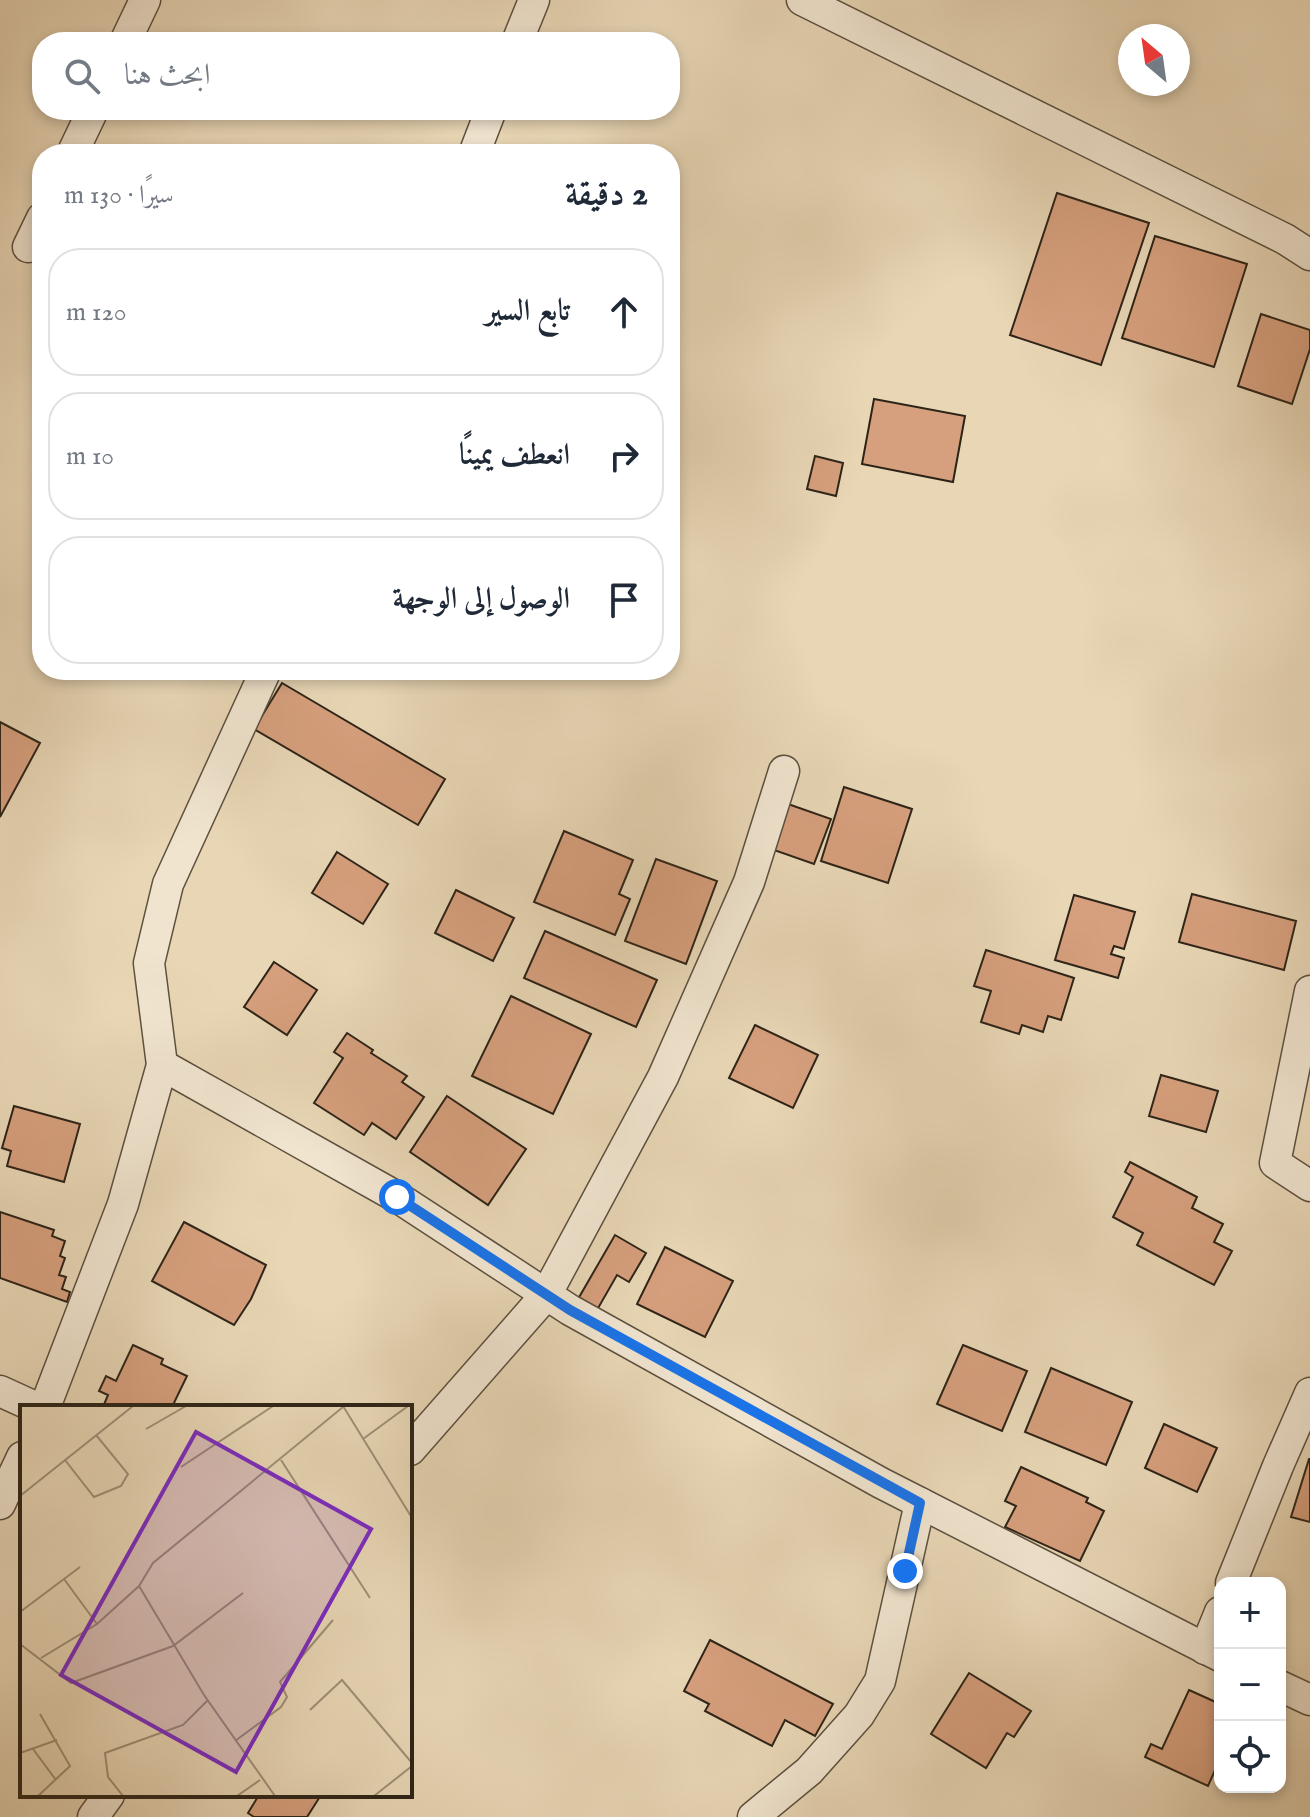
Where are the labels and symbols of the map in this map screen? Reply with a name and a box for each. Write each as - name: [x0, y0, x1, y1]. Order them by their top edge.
- north arrow: [1118, 24, 1190, 96]
- route start: [379, 1179, 415, 1215]
- inset map: [20, 1405, 412, 1797]
- route end: [887, 1553, 923, 1589]

